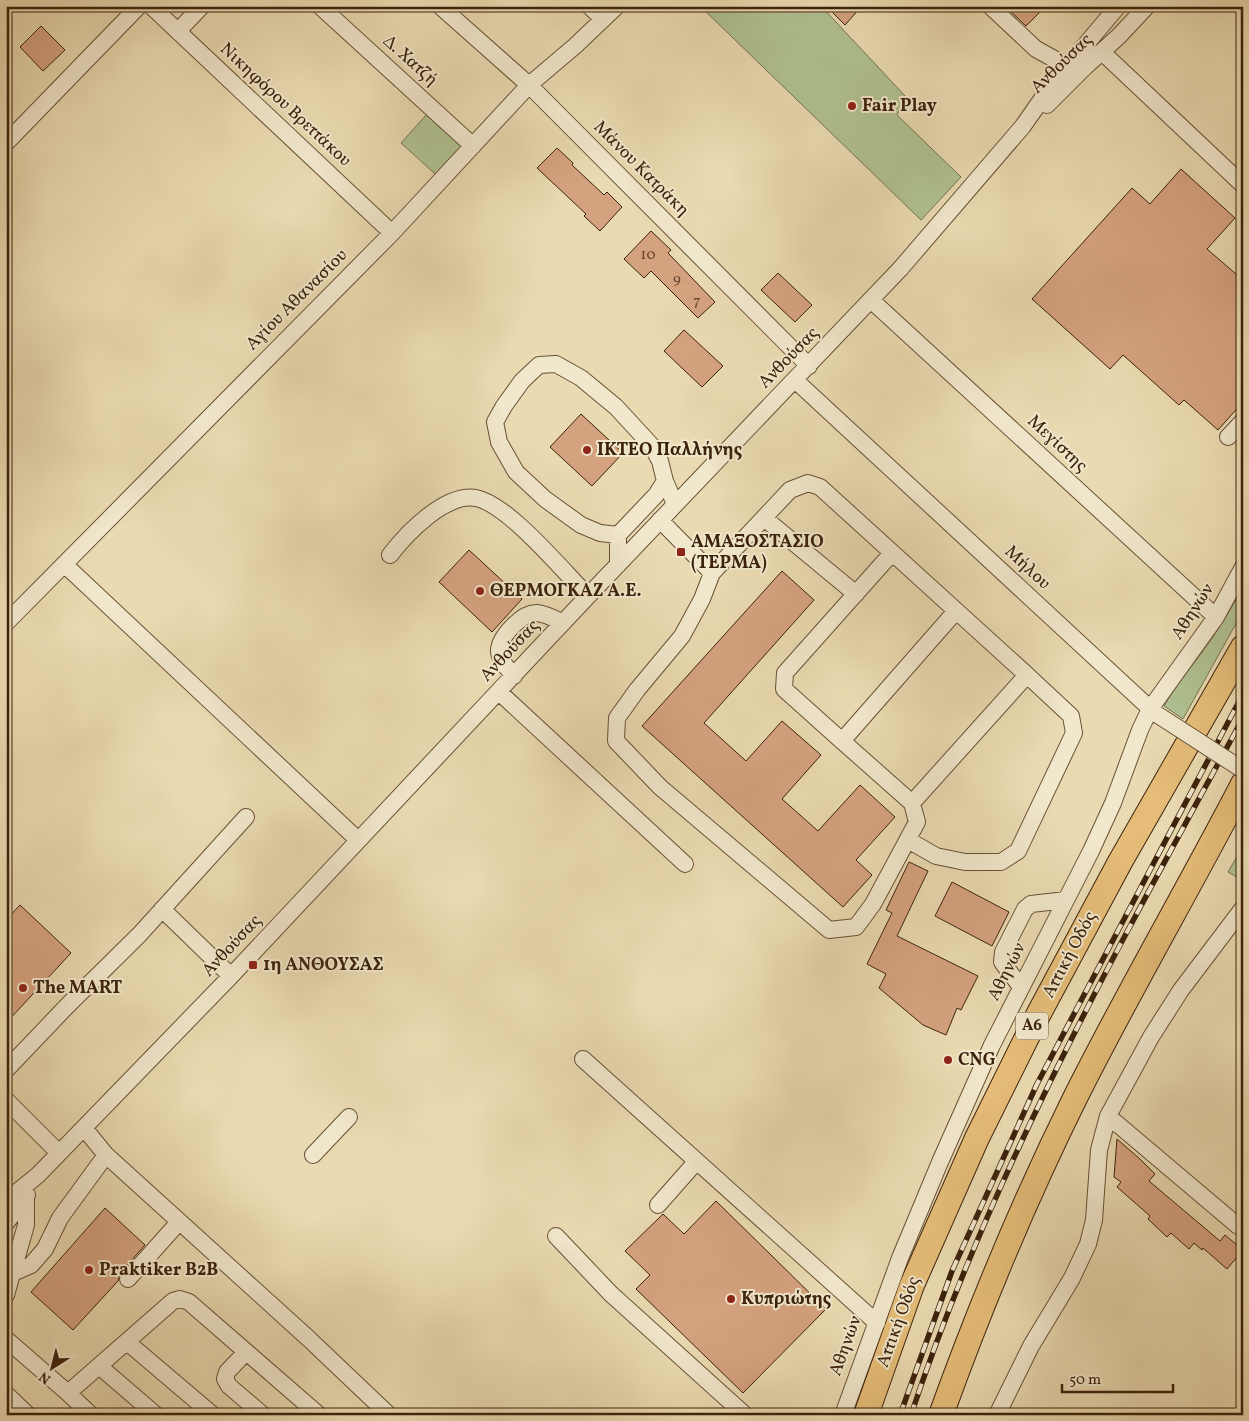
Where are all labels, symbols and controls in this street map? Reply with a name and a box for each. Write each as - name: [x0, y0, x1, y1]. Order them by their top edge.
- street label: Ανθούσας: [1025, 28, 1099, 100]
- street label: Δ. Χατζή: [377, 30, 443, 92]
- street label: Νικηφόρου Βρεττάκου: [214, 37, 356, 173]
- place label: Fair Play: [862, 94, 937, 119]
- marker: Fair Play: [846, 100, 858, 112]
- street label: Μάνου Κατράκη: [587, 115, 695, 223]
- street label: Αγίου Αθανασίου: [241, 244, 353, 356]
- house number: 10: [641, 245, 655, 266]
- house number: 9: [673, 269, 681, 290]
- house number: 7: [693, 291, 701, 312]
- street label: Ανθούσας: [753, 321, 825, 395]
- street label: Μεγίστης: [1021, 409, 1093, 479]
- place label: ΙΚΤΕΟ Παλλήνης: [597, 438, 742, 463]
- marker: ΙΚΤΕΟ Παλλήνης: [581, 444, 593, 456]
- place label: ΑΜΑΞΟΣΤΑΣΙΟ (ΤΕΡΜΑ): [691, 530, 824, 576]
- street label: Μήλου: [998, 540, 1056, 596]
- marker: ΑΜΑΞΟΣΤΑΣΙΟ (ΤΕΡΜΑ): [675, 546, 687, 558]
- place label: ΘΕΡΜΟΓΚΑΖ Α.Ε.: [490, 579, 642, 604]
- street label: Αθηνών: [1166, 579, 1221, 645]
- marker: ΘΕΡΜΟΓΚΑΖ Α.Ε.: [474, 585, 486, 597]
- street label: Ανθούσας: [474, 614, 546, 688]
- street label: Αττική Οδός: [1037, 907, 1103, 1003]
- street label: Ανθούσας: [196, 909, 268, 983]
- street label: Αθηνών: [982, 938, 1032, 1005]
- place label: 1η ΑΝΘΟΥΣΑΣ: [263, 953, 384, 978]
- marker: 1η ΑΝΘΟΥΣΑΣ: [247, 959, 259, 971]
- place label: The MART: [33, 976, 123, 1001]
- marker: The MART: [17, 982, 29, 994]
- road number: Α6: [1016, 1012, 1048, 1040]
- place label: CNG: [958, 1048, 996, 1073]
- marker: CNG: [942, 1054, 954, 1066]
- place label: Praktiker B2B: [99, 1258, 218, 1283]
- marker: Praktiker B2B: [83, 1264, 95, 1276]
- street label: Αττική Οδός: [871, 1273, 927, 1371]
- place label: Κυπριώτης: [741, 1287, 831, 1312]
- marker: Κυπριώτης: [725, 1293, 737, 1305]
- street label: Αθηνών: [824, 1312, 869, 1380]
- north arrow: [28, 1344, 78, 1394]
- scale bar: [1062, 1361, 1173, 1393]
- text: N: [36, 1367, 55, 1388]
- text: 50 m: [1069, 1370, 1101, 1391]

